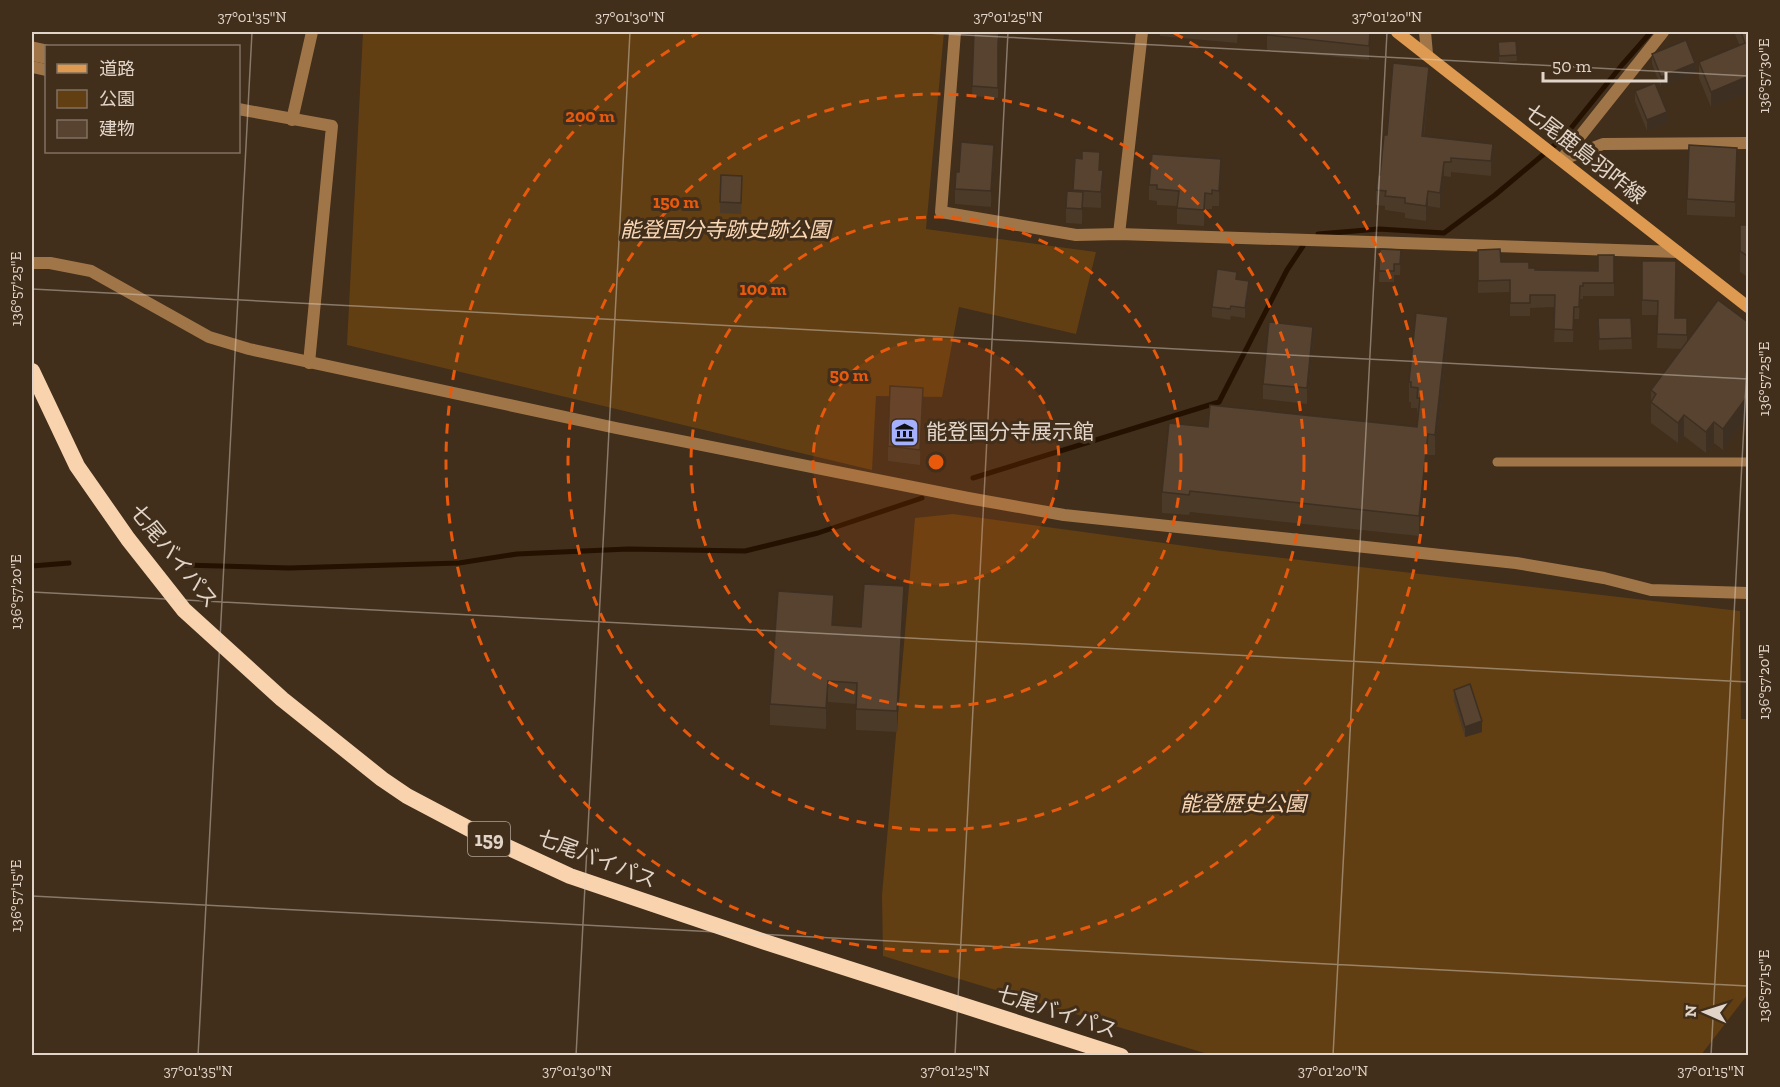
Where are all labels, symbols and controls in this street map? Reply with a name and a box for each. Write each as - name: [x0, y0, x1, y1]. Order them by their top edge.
- text: 37°01'35"N: [218, 8, 286, 26]
- text: 37°01'30"N: [595, 8, 665, 26]
- text: 37°01'25"N: [973, 8, 1043, 26]
- text: 37°01'20"N: [1352, 8, 1422, 26]
- text: 136°57'30"E: [1755, 38, 1773, 114]
- legend: [45, 45, 240, 153]
- scale bar: [1543, 45, 1666, 83]
- text: 50 m: [1552, 55, 1592, 77]
- text: 道路: [99, 58, 135, 80]
- text: 公園: [99, 88, 135, 110]
- street label: 七尾鹿島羽咋線: [1520, 99, 1651, 209]
- text: 200 m: [565, 105, 615, 127]
- text: 建物: [99, 118, 135, 140]
- text: 150 m: [653, 191, 699, 213]
- park label: 能登国分寺跡史跡公園: [620, 217, 833, 242]
- text: 136°57'25"E: [7, 252, 25, 326]
- text: 100 m: [739, 278, 787, 300]
- text: 136°57'25"E: [1755, 342, 1773, 416]
- text: 50 m: [830, 364, 869, 386]
- museum icon: 能登国分寺展示館: [889, 416, 921, 448]
- place label: 能登国分寺展示館: [926, 419, 1094, 444]
- centre of rings: [926, 452, 946, 472]
- street label: 七尾バイパス: [125, 499, 224, 612]
- text: 136°57'20"E: [7, 554, 25, 630]
- text: 136°57'20"E: [1755, 644, 1773, 720]
- park label: 能登歴史公園: [1180, 791, 1309, 816]
- road number: 159: [468, 822, 510, 856]
- street label: 七尾バイパス: [534, 824, 660, 893]
- text: 136°57'15"E: [7, 860, 25, 932]
- text: 136°57'15"E: [1755, 950, 1773, 1022]
- street label: 七尾バイパス: [994, 980, 1121, 1043]
- north arrow: [1675, 982, 1735, 1042]
- text: N: [1681, 1005, 1700, 1018]
- text: 37°01'35"N: [164, 1062, 232, 1080]
- text: 37°01'30"N: [542, 1062, 612, 1080]
- text: 37°01'25"N: [920, 1062, 990, 1080]
- text: 37°01'20"N: [1298, 1062, 1368, 1080]
- text: 37°01'15"N: [1677, 1062, 1745, 1080]

